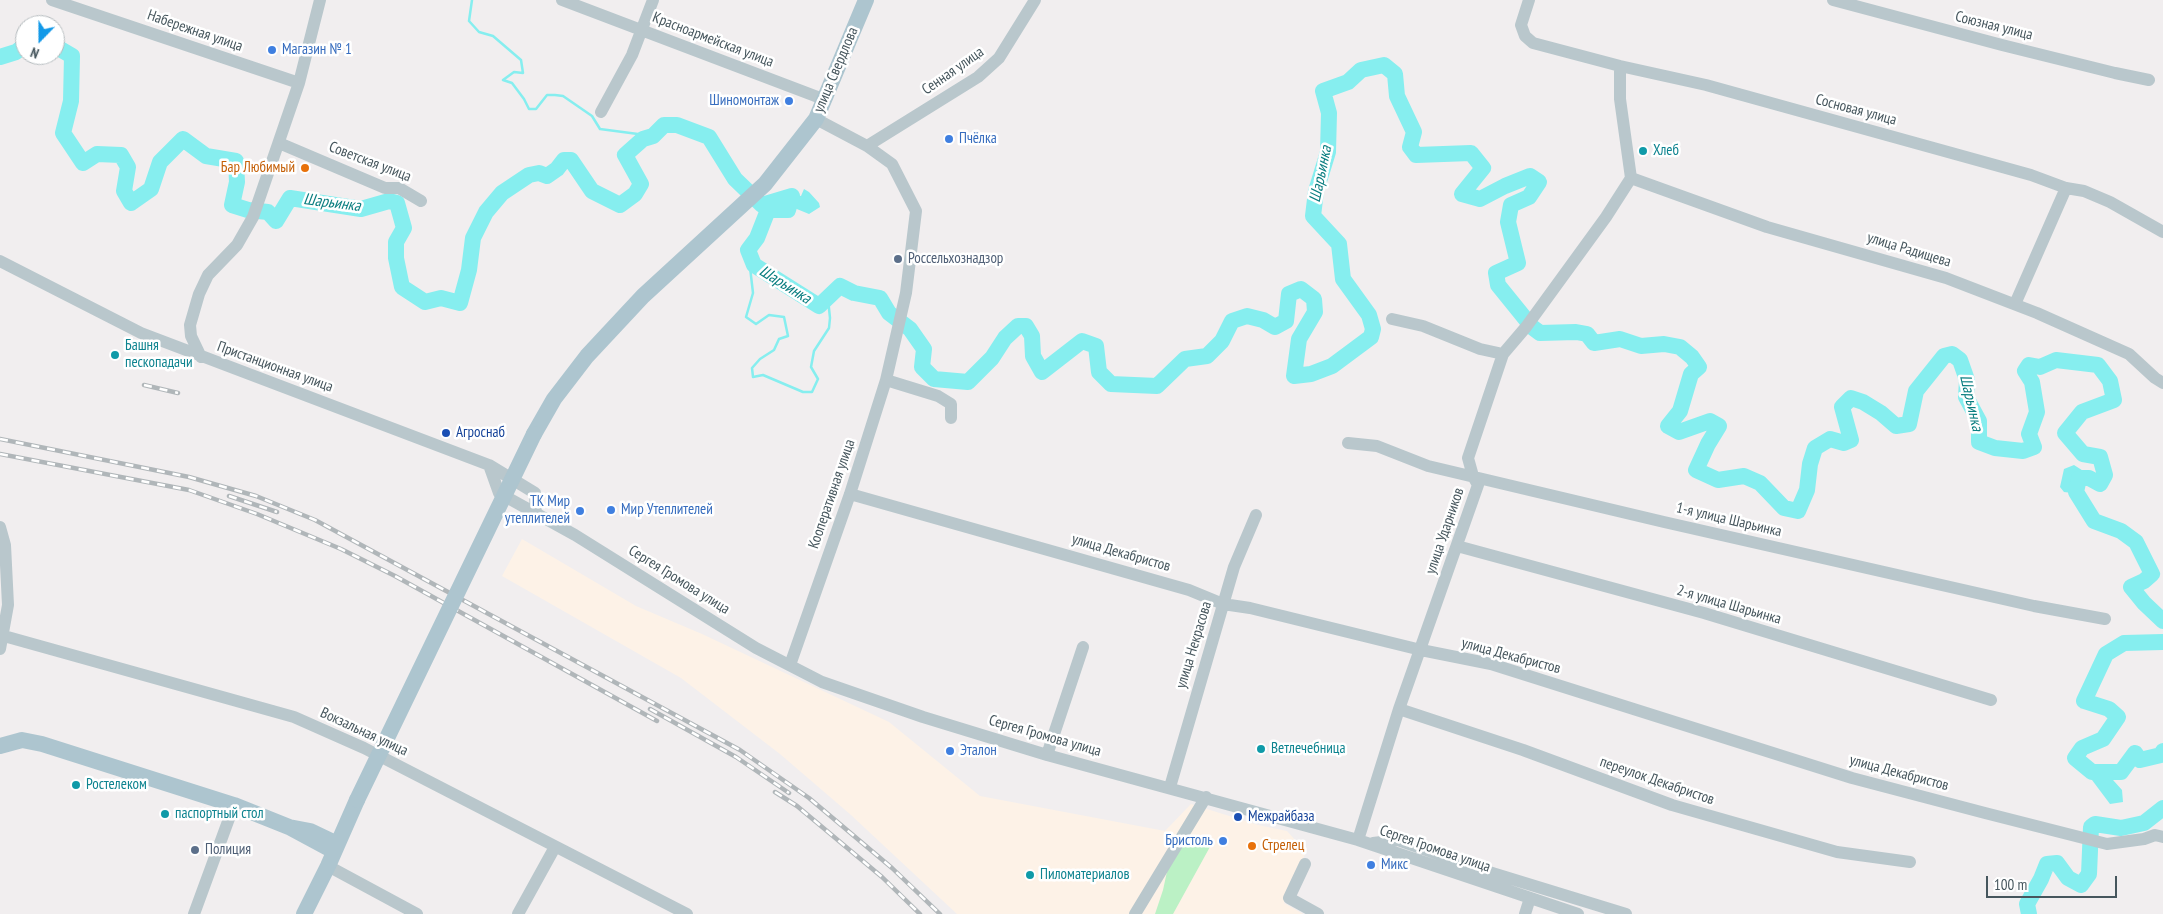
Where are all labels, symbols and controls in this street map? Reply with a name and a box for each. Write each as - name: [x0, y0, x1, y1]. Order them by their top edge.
- street label: Набережная улица: [145, 6, 245, 56]
- street label: Союзная улица: [1953, 8, 2035, 44]
- street label: Красноармейская улица: [650, 9, 776, 71]
- north arrow: [15, 15, 65, 65]
- street label: улица Свердлова: [810, 25, 862, 115]
- place label: Магазин № 1: [282, 41, 352, 59]
- text: N: [28, 43, 42, 63]
- street label: Сенная улица: [919, 43, 987, 99]
- marker: Магазин № 1: [266, 44, 278, 56]
- street label: Сосновая улица: [1814, 91, 1898, 129]
- place label: Шиномонтаж: [709, 92, 779, 110]
- marker: Шиномонтаж: [783, 95, 795, 107]
- place label: Пчёлка: [959, 130, 997, 148]
- marker: Пчёлка: [943, 133, 955, 145]
- street label: Советская улица: [326, 138, 414, 186]
- place label: Хлеб: [1653, 142, 1679, 160]
- water label: Шарьинка: [1306, 144, 1336, 204]
- marker: Хлеб: [1637, 145, 1649, 157]
- place label: Бар Любимый: [221, 159, 295, 177]
- marker: Бар Любимый: [299, 162, 311, 174]
- water label: Шарьинка: [302, 190, 362, 216]
- street label: улица Радищева: [1865, 229, 1953, 271]
- place label: Россельхознадзор: [908, 250, 1003, 268]
- marker: Россельхознадзор: [892, 253, 904, 265]
- water label: Шарьинка: [756, 262, 814, 308]
- place label: Башня пескопадачи: [125, 337, 193, 372]
- street label: Пристанционная улица: [215, 338, 335, 396]
- marker: Башня пескопадачи: [109, 349, 121, 361]
- water label: Шарьинка: [1955, 373, 1987, 433]
- place label: Агроснаб: [456, 424, 505, 442]
- marker: Агроснаб: [440, 427, 452, 439]
- street label: Кооперативная улица: [805, 437, 859, 551]
- street label: улица Ударников: [1422, 486, 1468, 576]
- place label: ТК Мир утеплителей: [505, 493, 570, 528]
- street label: 1-я улица Шарьинка: [1675, 499, 1783, 541]
- place label: Мир Утеплителей: [621, 501, 713, 519]
- marker: Мир Утеплителей: [605, 504, 617, 516]
- marker: ТК Мир утеплителей: [574, 505, 586, 517]
- street label: улица Декабристов: [1070, 530, 1172, 576]
- street label: Сергея Громова улица: [625, 542, 733, 618]
- street label: 2-я улица Шарьинка: [1675, 582, 1783, 628]
- street label: улица Некрасова: [1172, 599, 1216, 691]
- street label: улица Декабристов: [1460, 634, 1562, 678]
- street label: Вокзальная улица: [317, 704, 411, 760]
- street label: Сергея Громова улица: [987, 711, 1103, 761]
- place label: Ветлечебница: [1271, 740, 1345, 758]
- place label: Эталон: [960, 742, 997, 760]
- marker: Ветлечебница: [1255, 743, 1267, 755]
- marker: Эталон: [944, 745, 956, 757]
- street label: улица Декабристов: [1848, 751, 1950, 795]
- street label: переулок Декабристов: [1597, 753, 1717, 809]
- place label: Ростелеком: [86, 776, 147, 794]
- marker: Ростелеком: [70, 779, 82, 791]
- place label: паспортный стол: [175, 805, 264, 823]
- marker: паспортный стол: [159, 808, 171, 820]
- place label: Межрайбаза: [1248, 808, 1315, 826]
- marker: Межрайбаза: [1232, 811, 1244, 823]
- street label: Сергея Громова улица: [1377, 822, 1493, 876]
- place label: Бристоль: [1165, 832, 1213, 850]
- marker: Бристоль: [1217, 835, 1229, 847]
- place label: Стрелец: [1262, 837, 1304, 855]
- marker: Стрелец: [1246, 840, 1258, 852]
- place label: Полиция: [205, 841, 251, 859]
- marker: Полиция: [189, 844, 201, 856]
- place label: Микс: [1381, 856, 1408, 874]
- marker: Микс: [1365, 859, 1377, 871]
- place label: Пиломатериалов: [1040, 866, 1129, 884]
- scale bar: [1988, 866, 2119, 898]
- marker: Пиломатериалов: [1024, 869, 1036, 881]
- text: 100 m: [1994, 875, 2027, 894]

